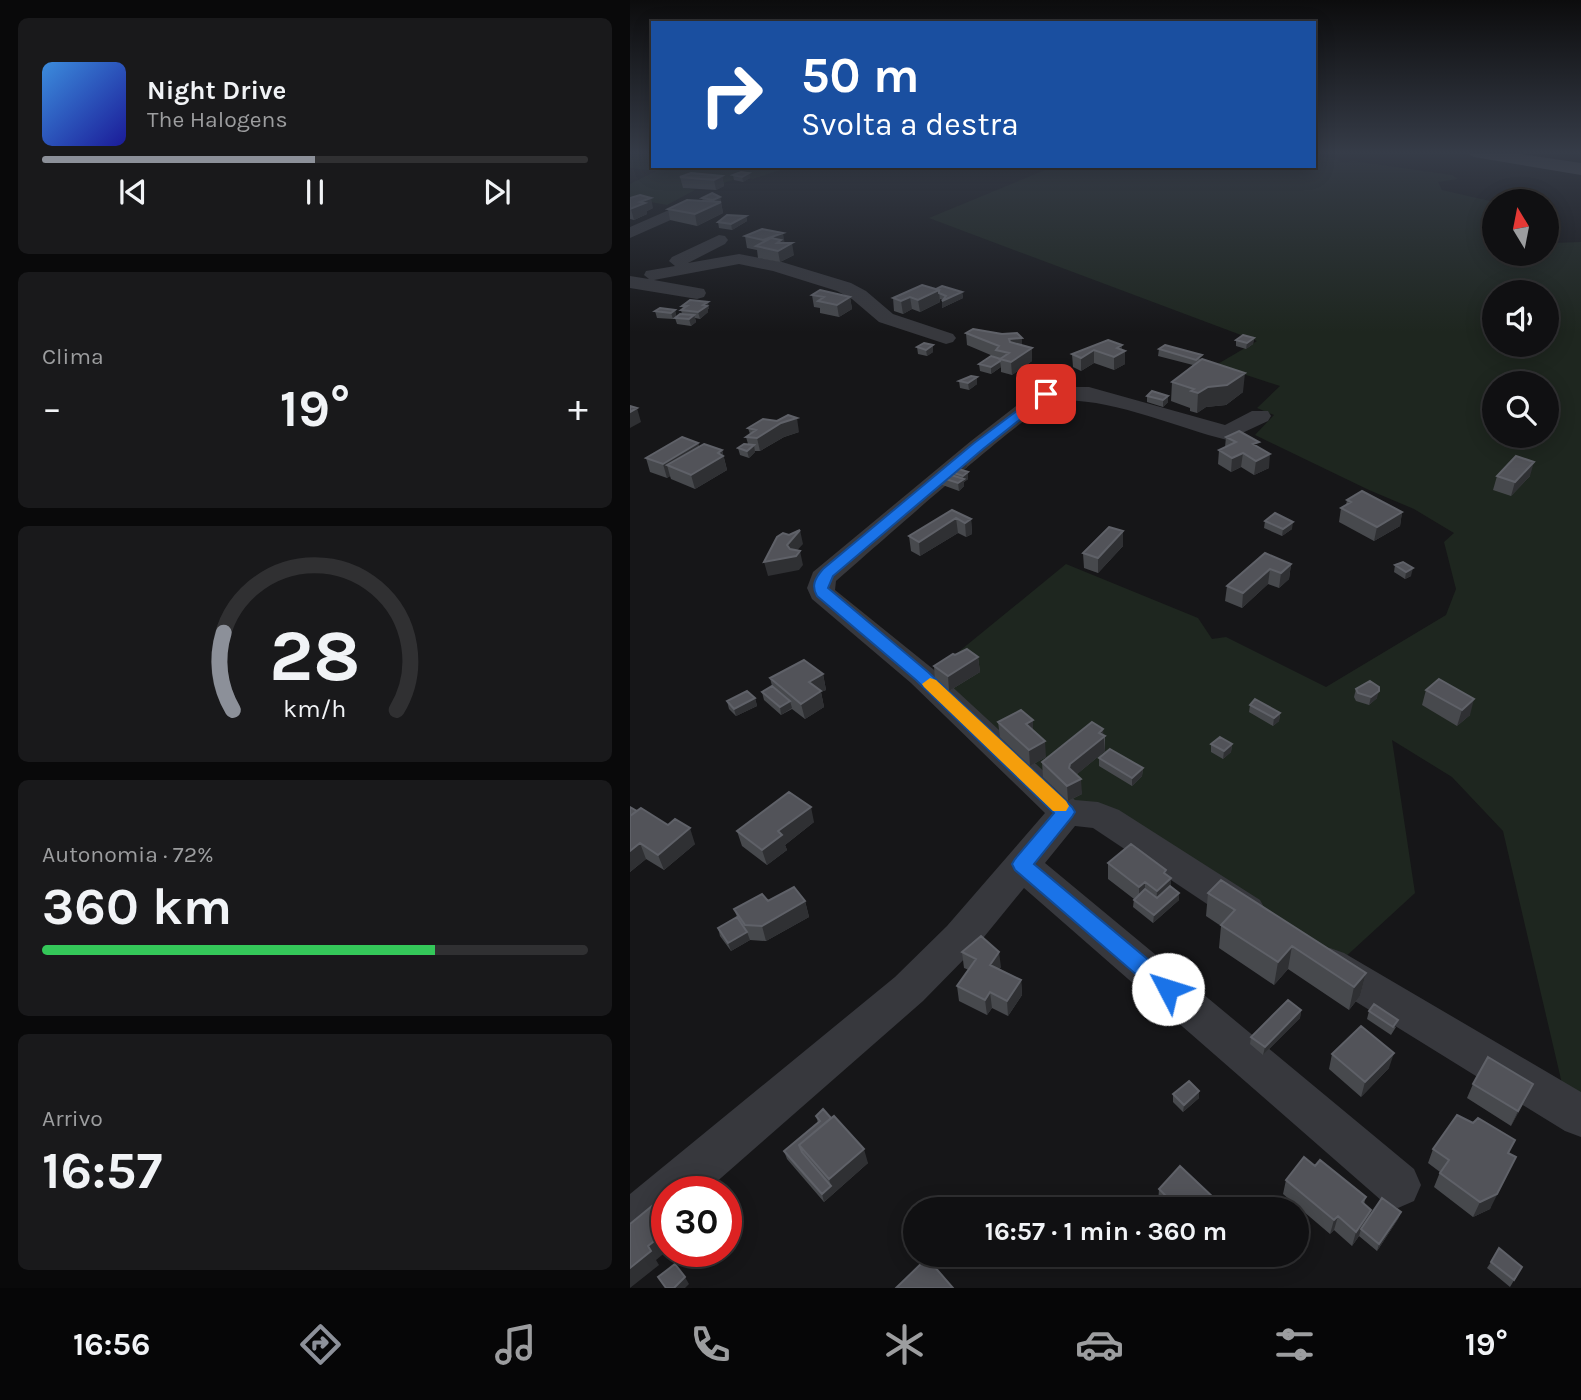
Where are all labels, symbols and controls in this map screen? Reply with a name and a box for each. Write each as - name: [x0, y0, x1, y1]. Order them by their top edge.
- text: 50 m: [801, 47, 919, 104]
- icon: right: [686, 49, 777, 140]
- text: Night Drive: [147, 75, 286, 106]
- text: The Halogens: [147, 106, 287, 133]
- text: Svolta a destra: [801, 106, 1019, 143]
- icon: previous: [114, 173, 152, 211]
- icon: pause: [296, 173, 334, 211]
- icon: next: [478, 173, 516, 211]
- north arrow: [1482, 189, 1559, 266]
- map controls: [1482, 189, 1559, 448]
- button: sound: [1482, 280, 1559, 357]
- text: Clima: [42, 343, 104, 370]
- pin: [1016, 364, 1076, 424]
- button: search: [1482, 371, 1559, 448]
- icon: arrive: [1027, 375, 1065, 413]
- text: 19°: [280, 378, 350, 439]
- text: −: [42, 386, 62, 431]
- text: +: [568, 386, 588, 431]
- text: 28: [269, 613, 361, 698]
- text: km/h: [283, 694, 347, 723]
- text: Autonomia · 72%: [42, 841, 214, 868]
- text: 360 km: [42, 876, 232, 937]
- position arrow: [1131, 952, 1205, 1026]
- text: Arrivo: [42, 1105, 103, 1132]
- text: 16:57: [42, 1140, 162, 1201]
- speed limit sign: 30: [651, 1176, 742, 1267]
- text: 16:57 · 1 min · 360 m: [985, 1216, 1227, 1247]
- icon: directions: [296, 1320, 345, 1369]
- icon: music: [491, 1320, 540, 1369]
- icon: phone: [686, 1320, 735, 1369]
- icon: climate: [880, 1320, 929, 1369]
- icon: car: [1075, 1320, 1124, 1369]
- icon: filters: [1270, 1320, 1319, 1369]
- text: 16:56: [73, 1326, 150, 1363]
- text: 19°: [1465, 1326, 1508, 1363]

